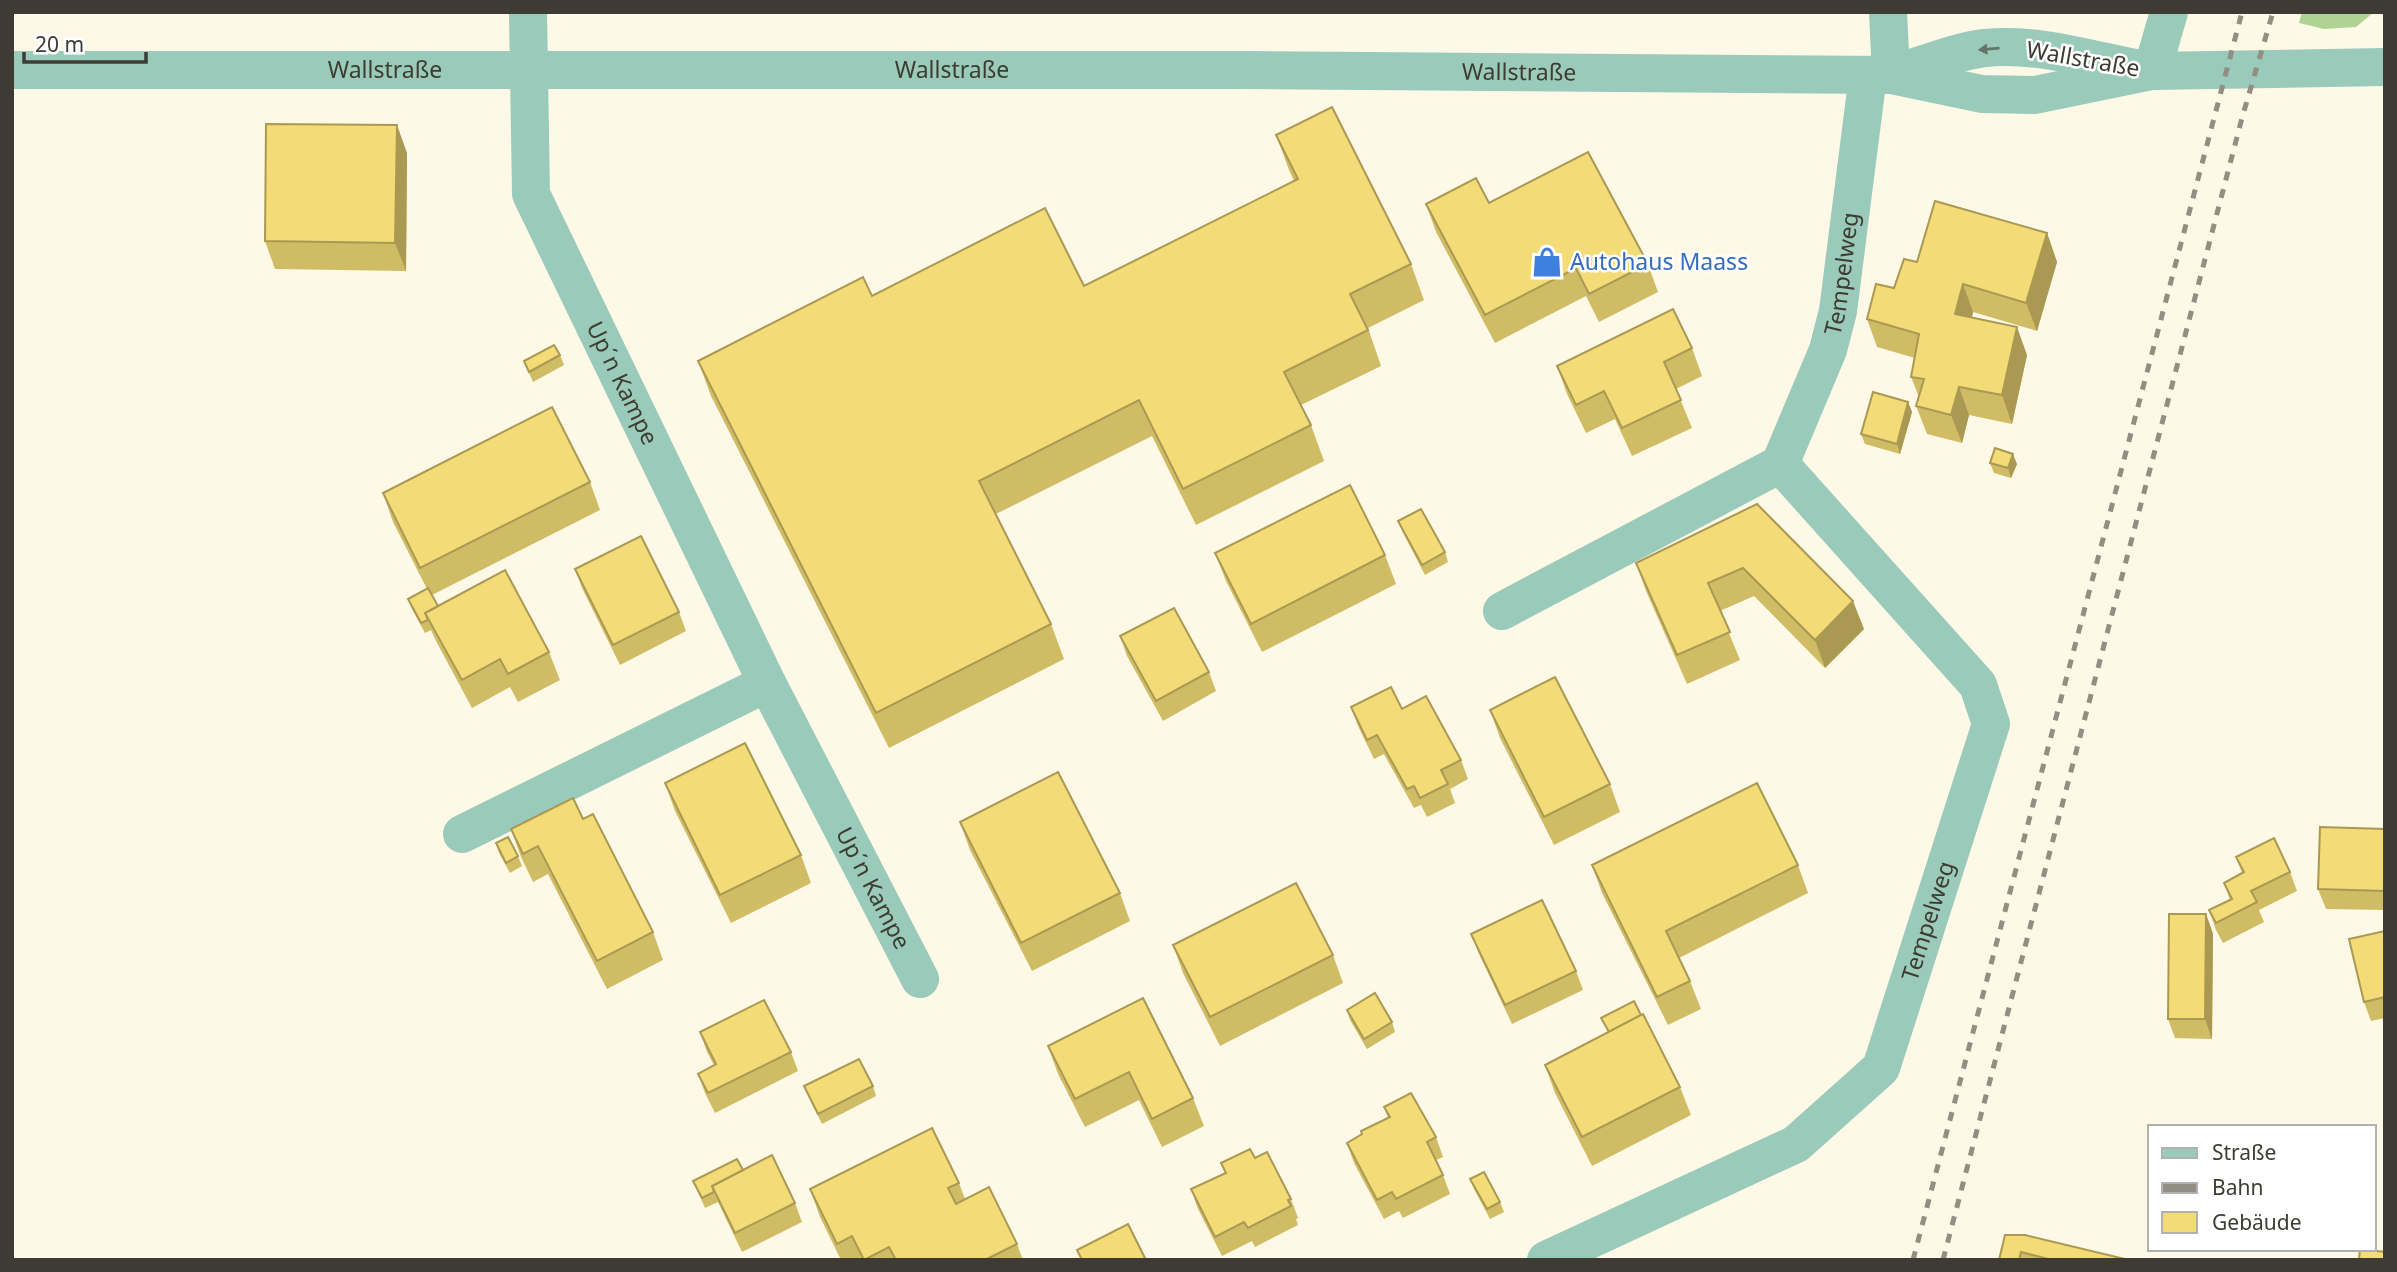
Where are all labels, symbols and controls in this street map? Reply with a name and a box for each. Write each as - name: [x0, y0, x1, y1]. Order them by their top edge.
- scale bar: [24, 21, 147, 65]
- text: 20 m: [35, 30, 84, 58]
- street label: Wallstraße: [2024, 32, 2142, 84]
- one-way arrow: [1978, 44, 2000, 55]
- street label: Wallstraße: [328, 53, 442, 85]
- street label: Wallstraße: [895, 53, 1009, 85]
- street label: Wallstraße: [1462, 55, 1576, 88]
- street label: Tempelweg: [1815, 210, 1865, 339]
- shop icon: Autohaus Maass: [1530, 245, 1564, 279]
- place label: Autohaus Maass: [1570, 245, 1748, 277]
- street label: Up´n Kampe: [580, 316, 667, 450]
- street label: Up´n Kampe: [829, 821, 919, 954]
- street label: Tempelweg: [1893, 857, 1961, 985]
- legend: [2148, 1125, 2376, 1251]
- text: Straße: [2212, 1138, 2276, 1166]
- text: Bahn: [2212, 1173, 2263, 1201]
- text: Gebäude: [2212, 1208, 2302, 1236]

